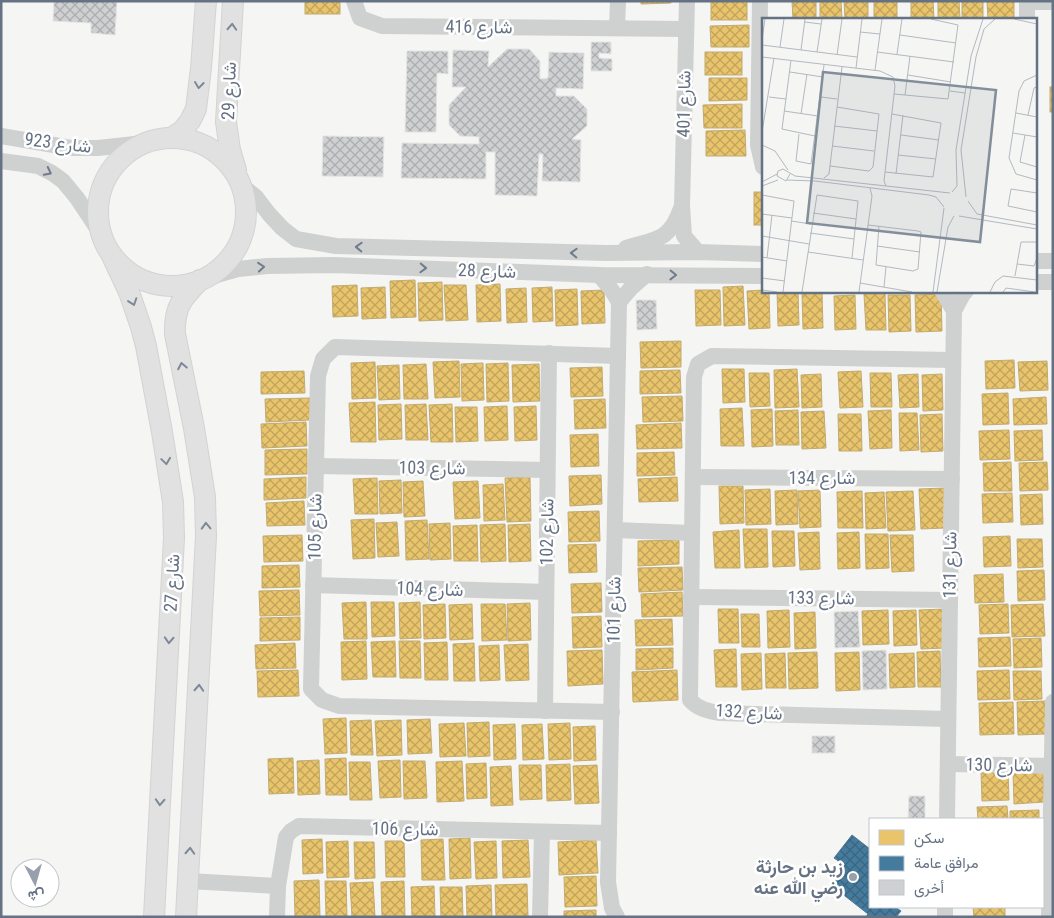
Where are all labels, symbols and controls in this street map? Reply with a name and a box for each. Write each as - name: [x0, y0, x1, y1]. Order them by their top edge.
- street label: شارع 416: [445, 15, 513, 40]
- inset map: [762, 18, 1036, 292]
- one-way arrow: [226, 22, 237, 30]
- street label: شارع 29: [217, 62, 242, 120]
- street label: شارع 401: [672, 70, 697, 138]
- one-way arrow: [194, 81, 205, 89]
- street label: شارع 923: [23, 128, 93, 159]
- one-way arrow: [43, 166, 52, 176]
- one-way arrow: [355, 242, 362, 252]
- one-way arrow: [570, 247, 578, 258]
- street label: شارع 28: [458, 259, 516, 284]
- one-way arrow: [257, 262, 265, 273]
- one-way arrow: [419, 263, 427, 274]
- one-way arrow: [669, 269, 677, 280]
- one-way arrow: [127, 297, 137, 306]
- one-way arrow: [177, 361, 187, 370]
- one-way arrow: [161, 456, 171, 465]
- street label: شارع 103: [398, 456, 466, 481]
- street label: شارع 134: [788, 467, 856, 490]
- street label: شارع 105: [303, 493, 328, 561]
- street label: شارع 102: [535, 498, 560, 566]
- one-way arrow: [200, 522, 211, 530]
- street label: شارع 131: [938, 531, 963, 599]
- street label: شارع 27: [159, 553, 186, 613]
- street label: شارع 101: [602, 576, 627, 644]
- street label: شارع 104: [396, 577, 464, 602]
- street label: شارع 133: [787, 586, 855, 611]
- one-way arrow: [163, 636, 174, 644]
- one-way arrow: [193, 684, 204, 692]
- street label: شارع 132: [715, 699, 783, 726]
- street label: شارع 130: [965, 753, 1033, 778]
- one-way arrow: [154, 799, 165, 807]
- street label: شارع 106: [371, 817, 439, 842]
- legend: [869, 818, 1044, 908]
- text: سكن: [914, 829, 944, 848]
- one-way arrow: [185, 846, 196, 854]
- text: مرافق عامة: [914, 854, 978, 873]
- place label: زيد بن حارثة رضي الله عنه: [754, 856, 843, 903]
- north arrow: [10, 858, 60, 908]
- marker: زيد بن حارثة رضي الله عنه: [847, 871, 859, 883]
- text: أخرى: [914, 879, 944, 898]
- text: ش: [27, 886, 46, 905]

